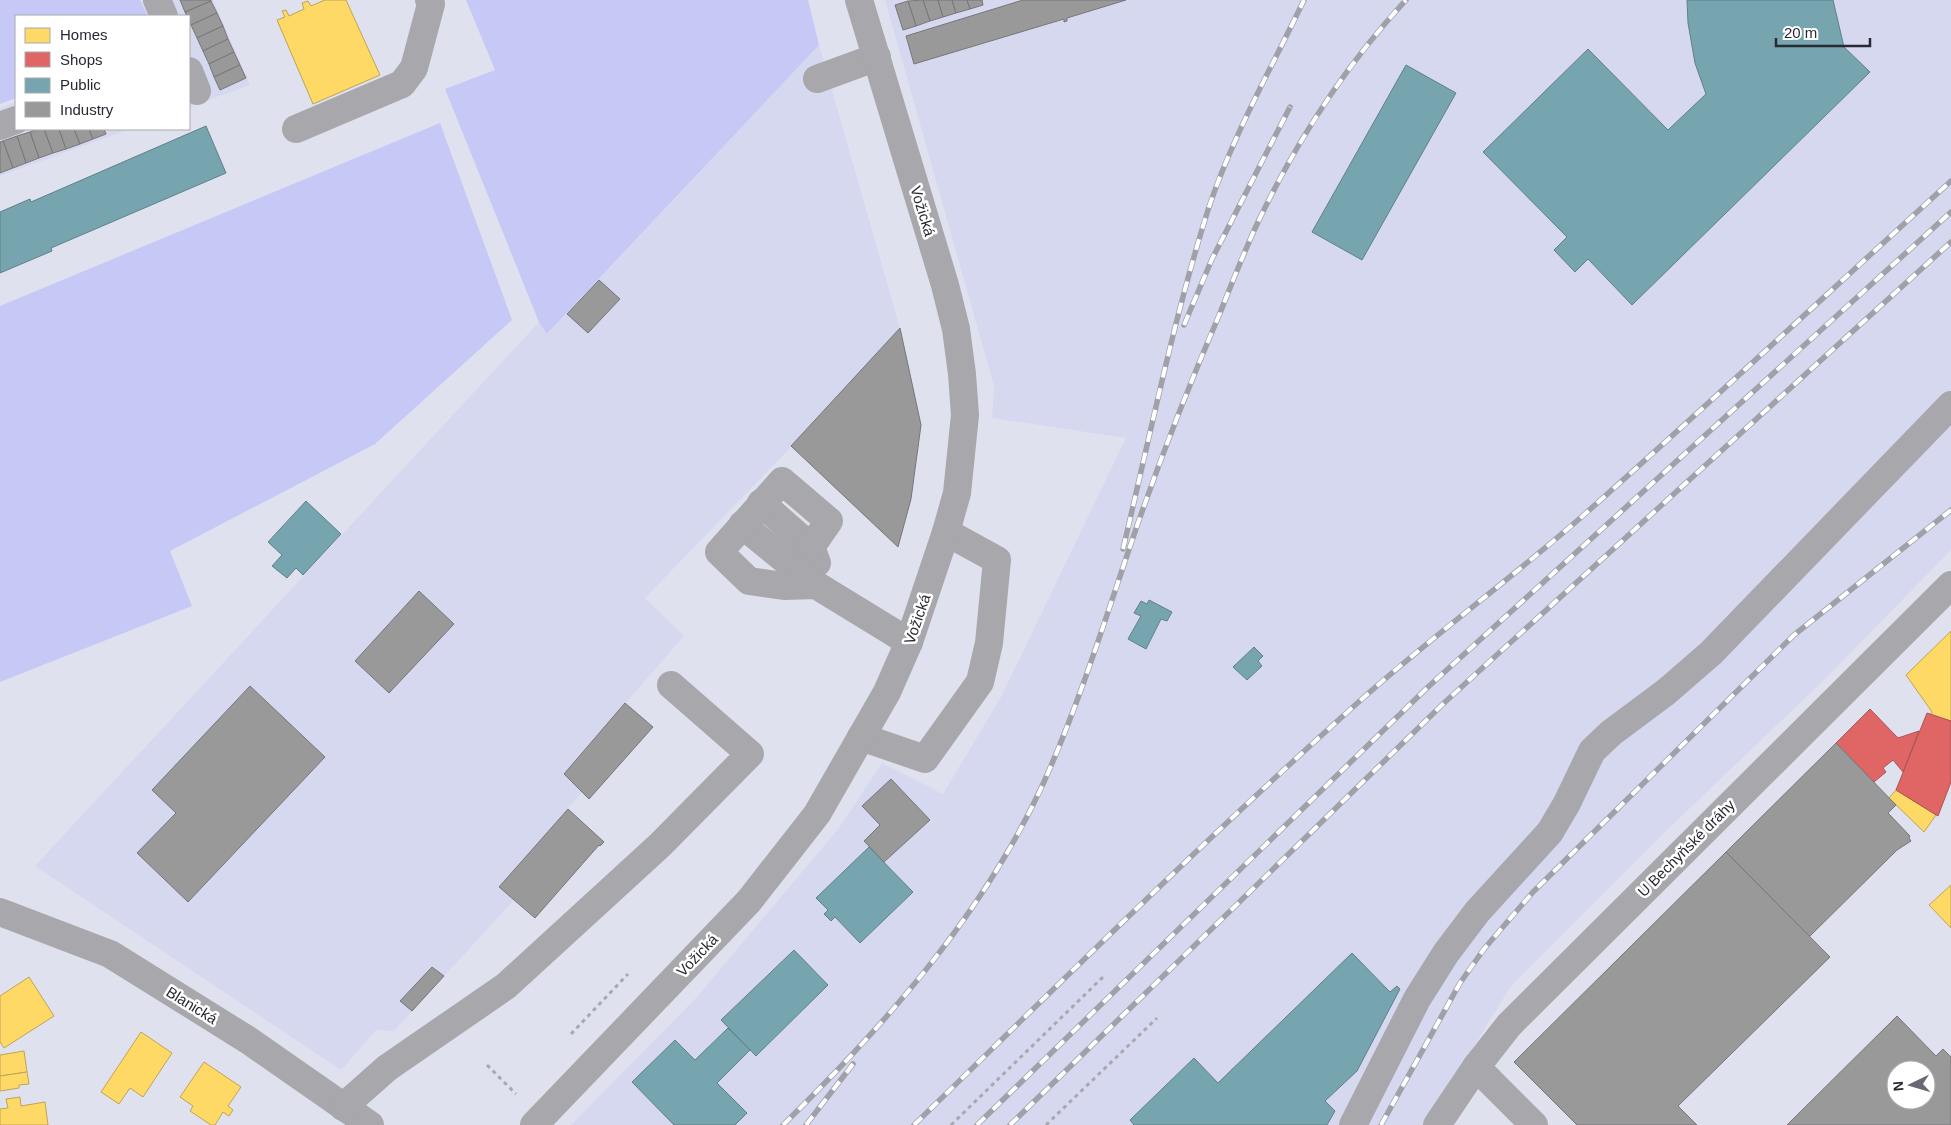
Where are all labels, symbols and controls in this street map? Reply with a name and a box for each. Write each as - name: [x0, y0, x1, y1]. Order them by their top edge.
- legend: [15, 15, 190, 130]
- scale bar: [1776, 15, 1870, 47]
- text: 20 m: [1784, 24, 1817, 41]
- text: Homes: [60, 26, 108, 43]
- text: Shops: [60, 51, 103, 68]
- text: Public: [60, 76, 101, 93]
- text: Industry: [60, 101, 114, 118]
- street label: Vožická: [907, 184, 939, 239]
- street label: Vožická: [901, 591, 934, 646]
- street label: U Bechyňské dráhy: [1634, 796, 1738, 900]
- street label: Vožická: [673, 930, 722, 980]
- street label: Blanická: [163, 983, 221, 1028]
- north arrow: [1886, 1060, 1936, 1110]
- text: N: [1890, 1080, 1906, 1092]

